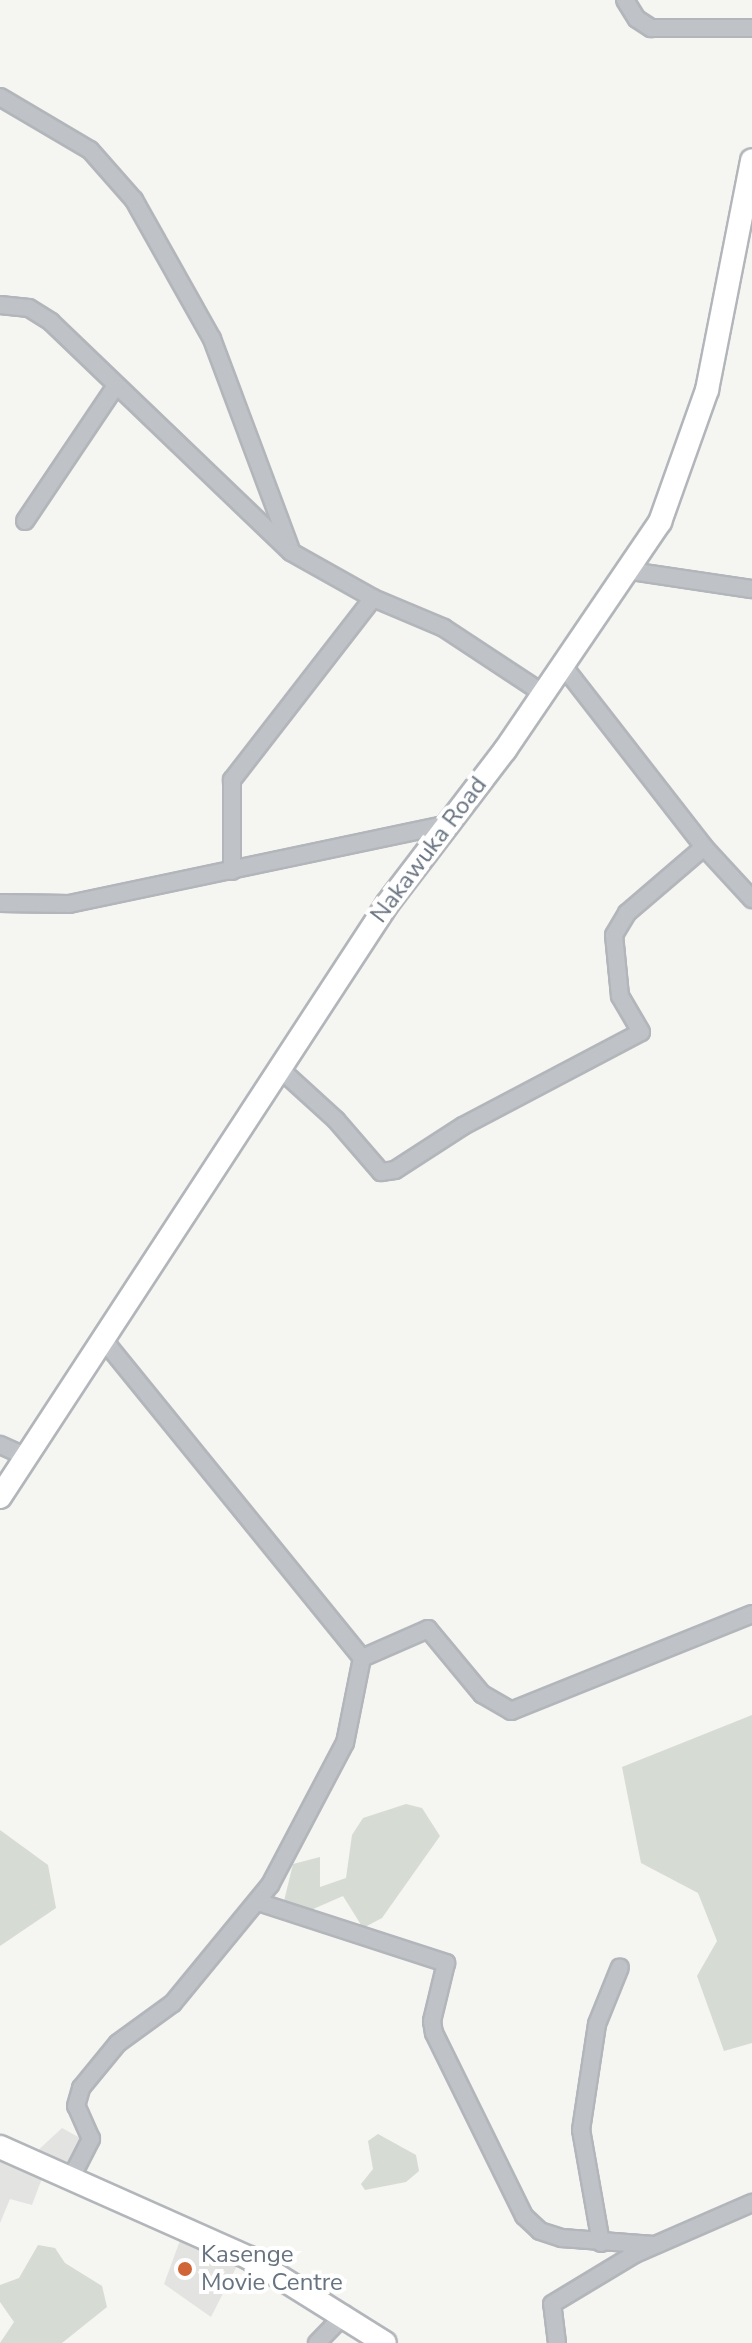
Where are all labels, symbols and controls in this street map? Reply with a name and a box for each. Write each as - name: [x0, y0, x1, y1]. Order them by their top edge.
- street label: Nakawuka Road: [365, 771, 493, 929]
- place label: Kasenge Movie Centre: [201, 2241, 343, 2297]
- marker: Kasenge Movie Centre: [176, 2260, 194, 2278]

